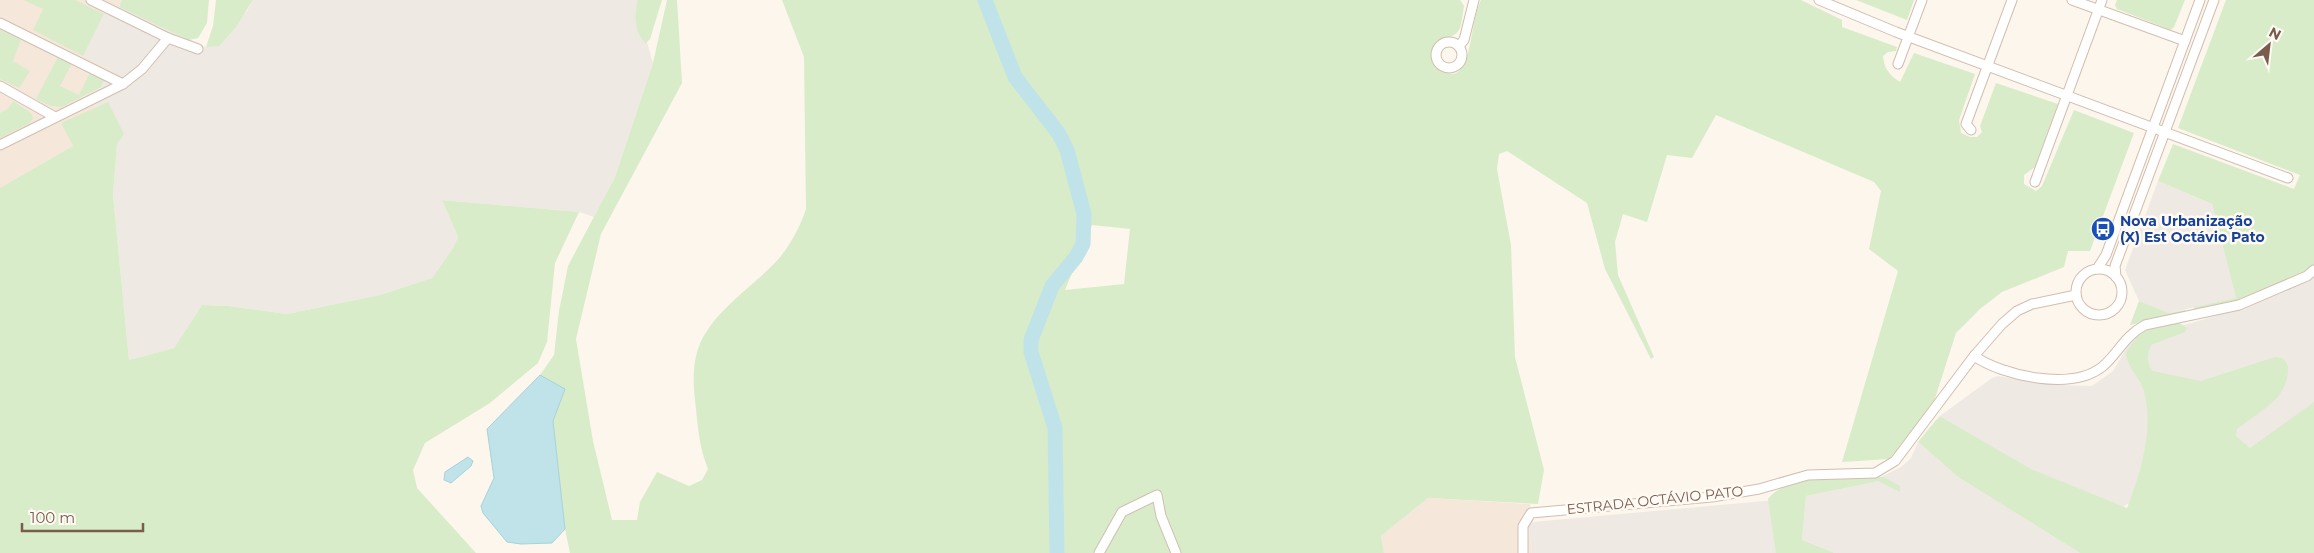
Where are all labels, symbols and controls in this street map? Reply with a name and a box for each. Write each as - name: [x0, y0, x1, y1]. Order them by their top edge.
- north arrow: [2244, 20, 2294, 70]
- text: N: [2266, 23, 2284, 44]
- place label: Nova Urbanização (X) Est Octávio Pato: [2120, 212, 2265, 246]
- bus stop icon: Nova Urbanização (X) Est Octávio Pato: [2090, 216, 2116, 242]
- street label: ESTRADA OCTÁVIO PATO: [1566, 482, 1744, 518]
- scale bar: [22, 500, 144, 532]
- text: 100 m: [30, 508, 75, 527]

